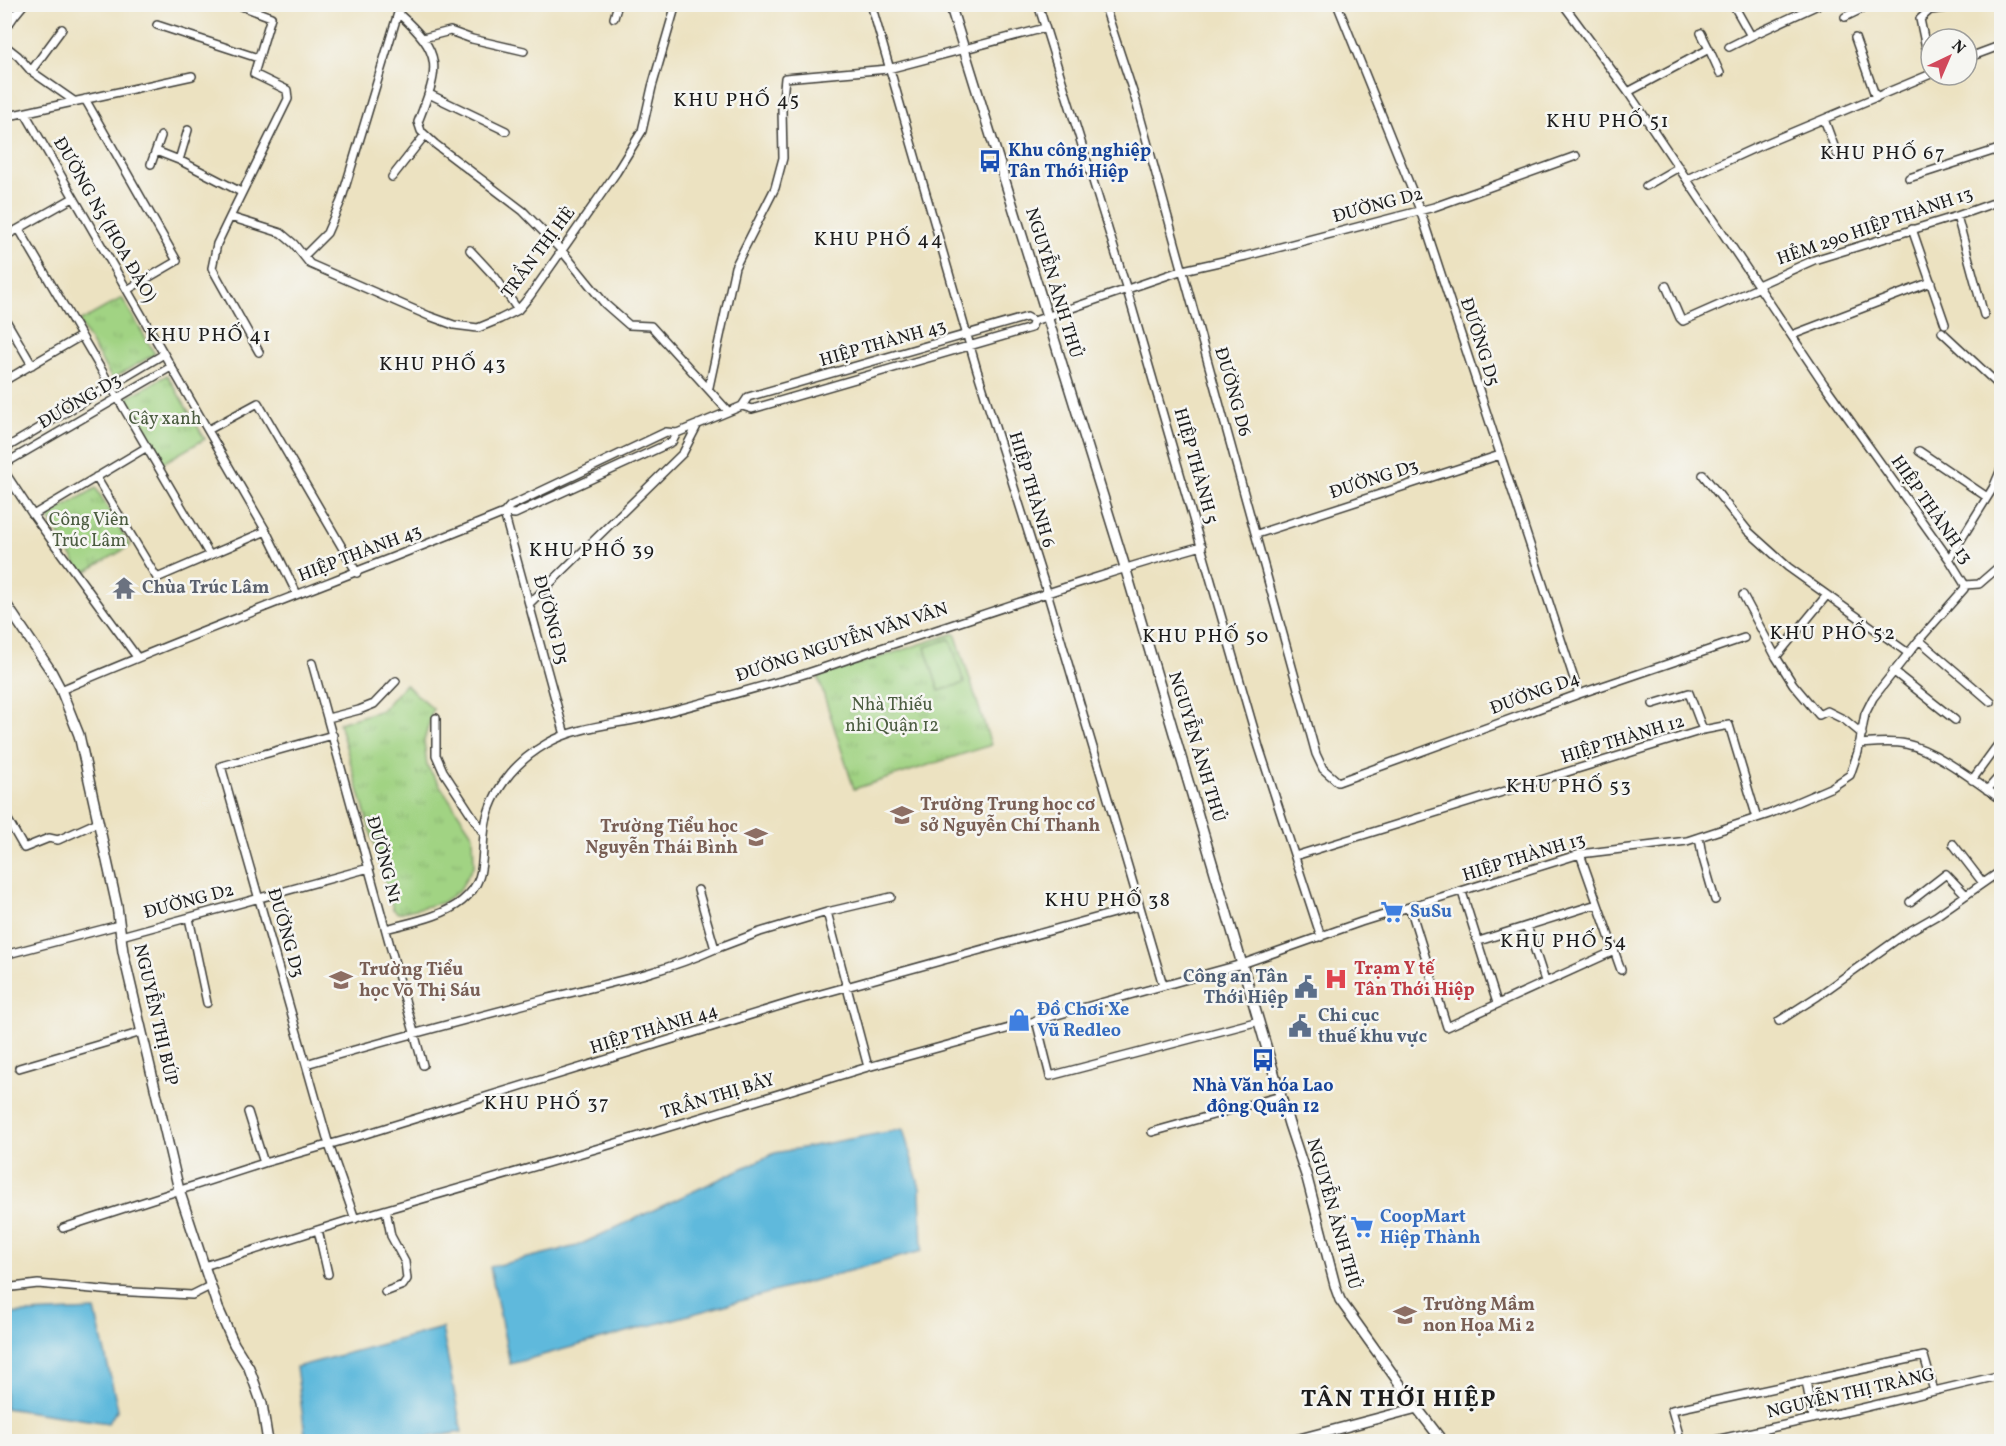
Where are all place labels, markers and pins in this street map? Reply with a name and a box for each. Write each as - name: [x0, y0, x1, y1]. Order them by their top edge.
- place label: Khu công nghiệp Tân Thới Hiệp: [1008, 139, 1151, 185]
- bus stop icon: Khu công nghiệp Tân Thới Hiệp: [977, 148, 1003, 174]
- temple icon: Chùa Trúc Lâm: [111, 575, 137, 601]
- place label: Chùa Trúc Lâm: [142, 576, 269, 601]
- place label: Trường Trung học cơ sở Nguyễn Chí Thanh: [920, 793, 1100, 839]
- school or university icon: Trường Trung học cơ sở Nguyễn Chí Thanh: [889, 802, 915, 828]
- place label: Trường Tiểu học Nguyễn Thái Bình: [585, 815, 738, 861]
- school or university icon: Trường Tiểu học Nguyễn Thái Bình: [743, 824, 769, 850]
- supermarket icon: SuSu: [1379, 899, 1405, 925]
- place label: SuSu: [1410, 900, 1452, 925]
- place label: Trạm Y tế Tân Thới Hiệp: [1354, 957, 1475, 1003]
- place label: Trường Tiểu học Võ Thị Sáu: [359, 958, 481, 1004]
- place label: Công an Tân Thới Hiệp: [1183, 965, 1288, 1011]
- hospital icon: Trạm Y tế Tân Thới Hiệp: [1323, 966, 1349, 992]
- school or university icon: Trường Tiểu học Võ Thị Sáu: [328, 967, 354, 993]
- public building icon: Công an Tân Thới Hiệp: [1293, 974, 1319, 1000]
- place label: Đồ Chơi Xe Vũ Redleo: [1037, 998, 1129, 1044]
- place label: Chi cục thuế khu vực: [1318, 1004, 1427, 1050]
- shop icon: Đồ Chơi Xe Vũ Redleo: [1006, 1007, 1032, 1033]
- public building icon: Chi cục thuế khu vực: [1287, 1013, 1313, 1039]
- bus stop icon: Nhà Văn hóa Lao động Quận 12: [1250, 1047, 1276, 1073]
- place label: Nhà Văn hóa Lao động Quận 12: [1193, 1074, 1333, 1120]
- place label: CoopMart Hiệp Thành: [1380, 1205, 1481, 1251]
- supermarket icon: CoopMart Hiệp Thành: [1349, 1214, 1375, 1240]
- place label: Trường Mầm non Họa Mi 2: [1423, 1293, 1535, 1339]
- school or university icon: Trường Mầm non Họa Mi 2: [1392, 1302, 1418, 1328]

